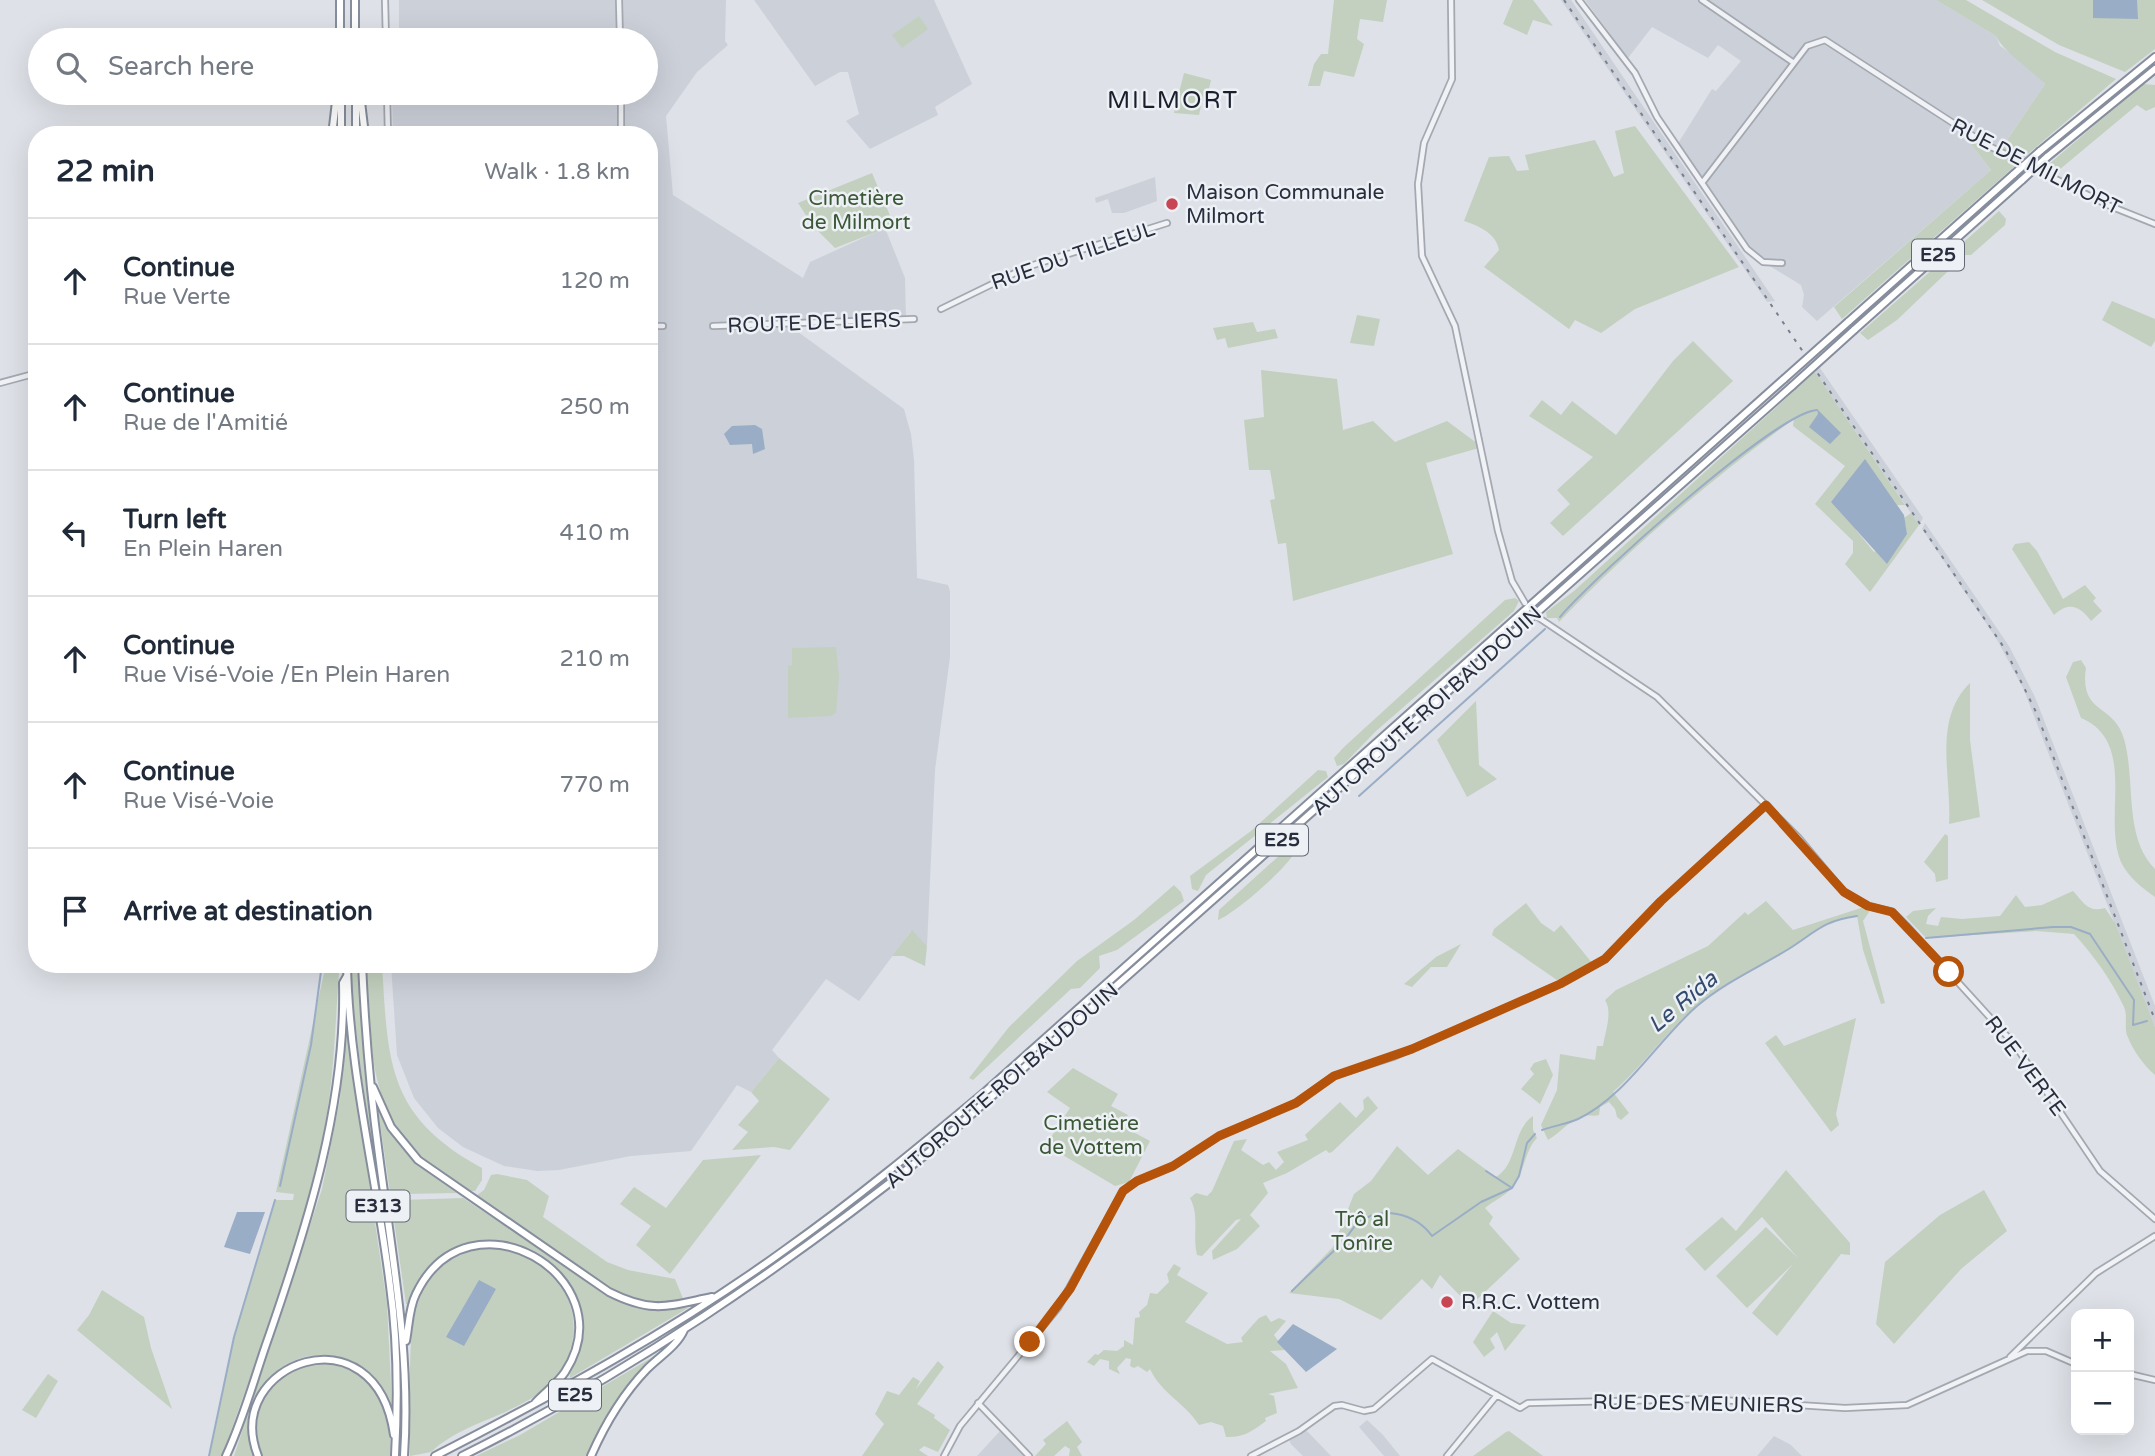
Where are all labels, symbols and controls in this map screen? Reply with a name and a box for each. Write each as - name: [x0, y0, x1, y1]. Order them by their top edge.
- search box: [28, 28, 658, 105]
- icon: search: [52, 48, 90, 86]
- text: Search here: [108, 51, 254, 82]
- district label: MILMORT: [1107, 86, 1239, 115]
- street label: RUE DE MILMORT: [1947, 113, 2126, 221]
- text: 22 min: [56, 153, 155, 190]
- text: Walk · 1.8 km: [484, 158, 630, 186]
- place label: Maison Communale Milmort: [1186, 180, 1385, 229]
- park label: Cimetière de Milmort: [801, 186, 911, 235]
- marker: Maison Communale Milmort: [1164, 196, 1180, 212]
- street label: RUE DU TILLEUL: [988, 216, 1158, 296]
- road number: E25: [1912, 240, 1964, 270]
- text: Continue: [123, 252, 235, 283]
- icon: ahead: [56, 262, 94, 300]
- text: 120 m: [560, 267, 630, 295]
- text: Rue Verte: [123, 283, 231, 311]
- street label: ROUTE DE LIERS: [727, 307, 901, 339]
- text: Continue: [123, 378, 235, 409]
- icon: ahead: [56, 388, 94, 426]
- text: 250 m: [560, 393, 630, 421]
- text: Rue de l'Amitié: [123, 409, 288, 437]
- text: Turn left: [123, 504, 226, 535]
- icon: left: [56, 514, 94, 552]
- text: 410 m: [560, 519, 630, 547]
- text: En Plein Haren: [123, 535, 283, 563]
- street label: AUTOROUTE ROI BAUDOUIN: [1307, 601, 1547, 821]
- text: Continue: [123, 630, 235, 661]
- icon: ahead: [56, 640, 94, 678]
- text: 210 m: [560, 645, 630, 673]
- text: Rue Visé-Voie /En Plein Haren: [123, 661, 450, 689]
- text: Continue: [123, 756, 235, 787]
- icon: ahead: [56, 766, 94, 804]
- text: 770 m: [560, 771, 630, 799]
- text: Rue Visé-Voie: [123, 787, 274, 815]
- road number: E25: [1256, 824, 1308, 856]
- icon: arrive: [56, 892, 94, 930]
- text: Arrive at destination: [123, 896, 373, 927]
- route start: [1933, 956, 1964, 987]
- water label: Le Rida: [1643, 964, 1724, 1039]
- street label: AUTOROUTE ROI BAUDOUIN: [880, 978, 1124, 1194]
- street label: RUE VERTE: [1979, 1011, 2071, 1121]
- park label: Cimetière de Vottem: [1039, 1111, 1143, 1160]
- road number: E313: [346, 1190, 410, 1222]
- park label: Trô al Tonîre: [1331, 1207, 1393, 1256]
- place label: R.R.C. Vottem: [1461, 1290, 1600, 1315]
- marker: R.R.C. Vottem: [1439, 1294, 1455, 1310]
- map controls: [2071, 1309, 2134, 1435]
- button: +: [2071, 1309, 2134, 1372]
- route end: [1014, 1326, 1045, 1357]
- button: −: [2071, 1372, 2134, 1435]
- road number: E25: [549, 1380, 601, 1410]
- street label: RUE DES MEUNIERS: [1592, 1390, 1804, 1418]

